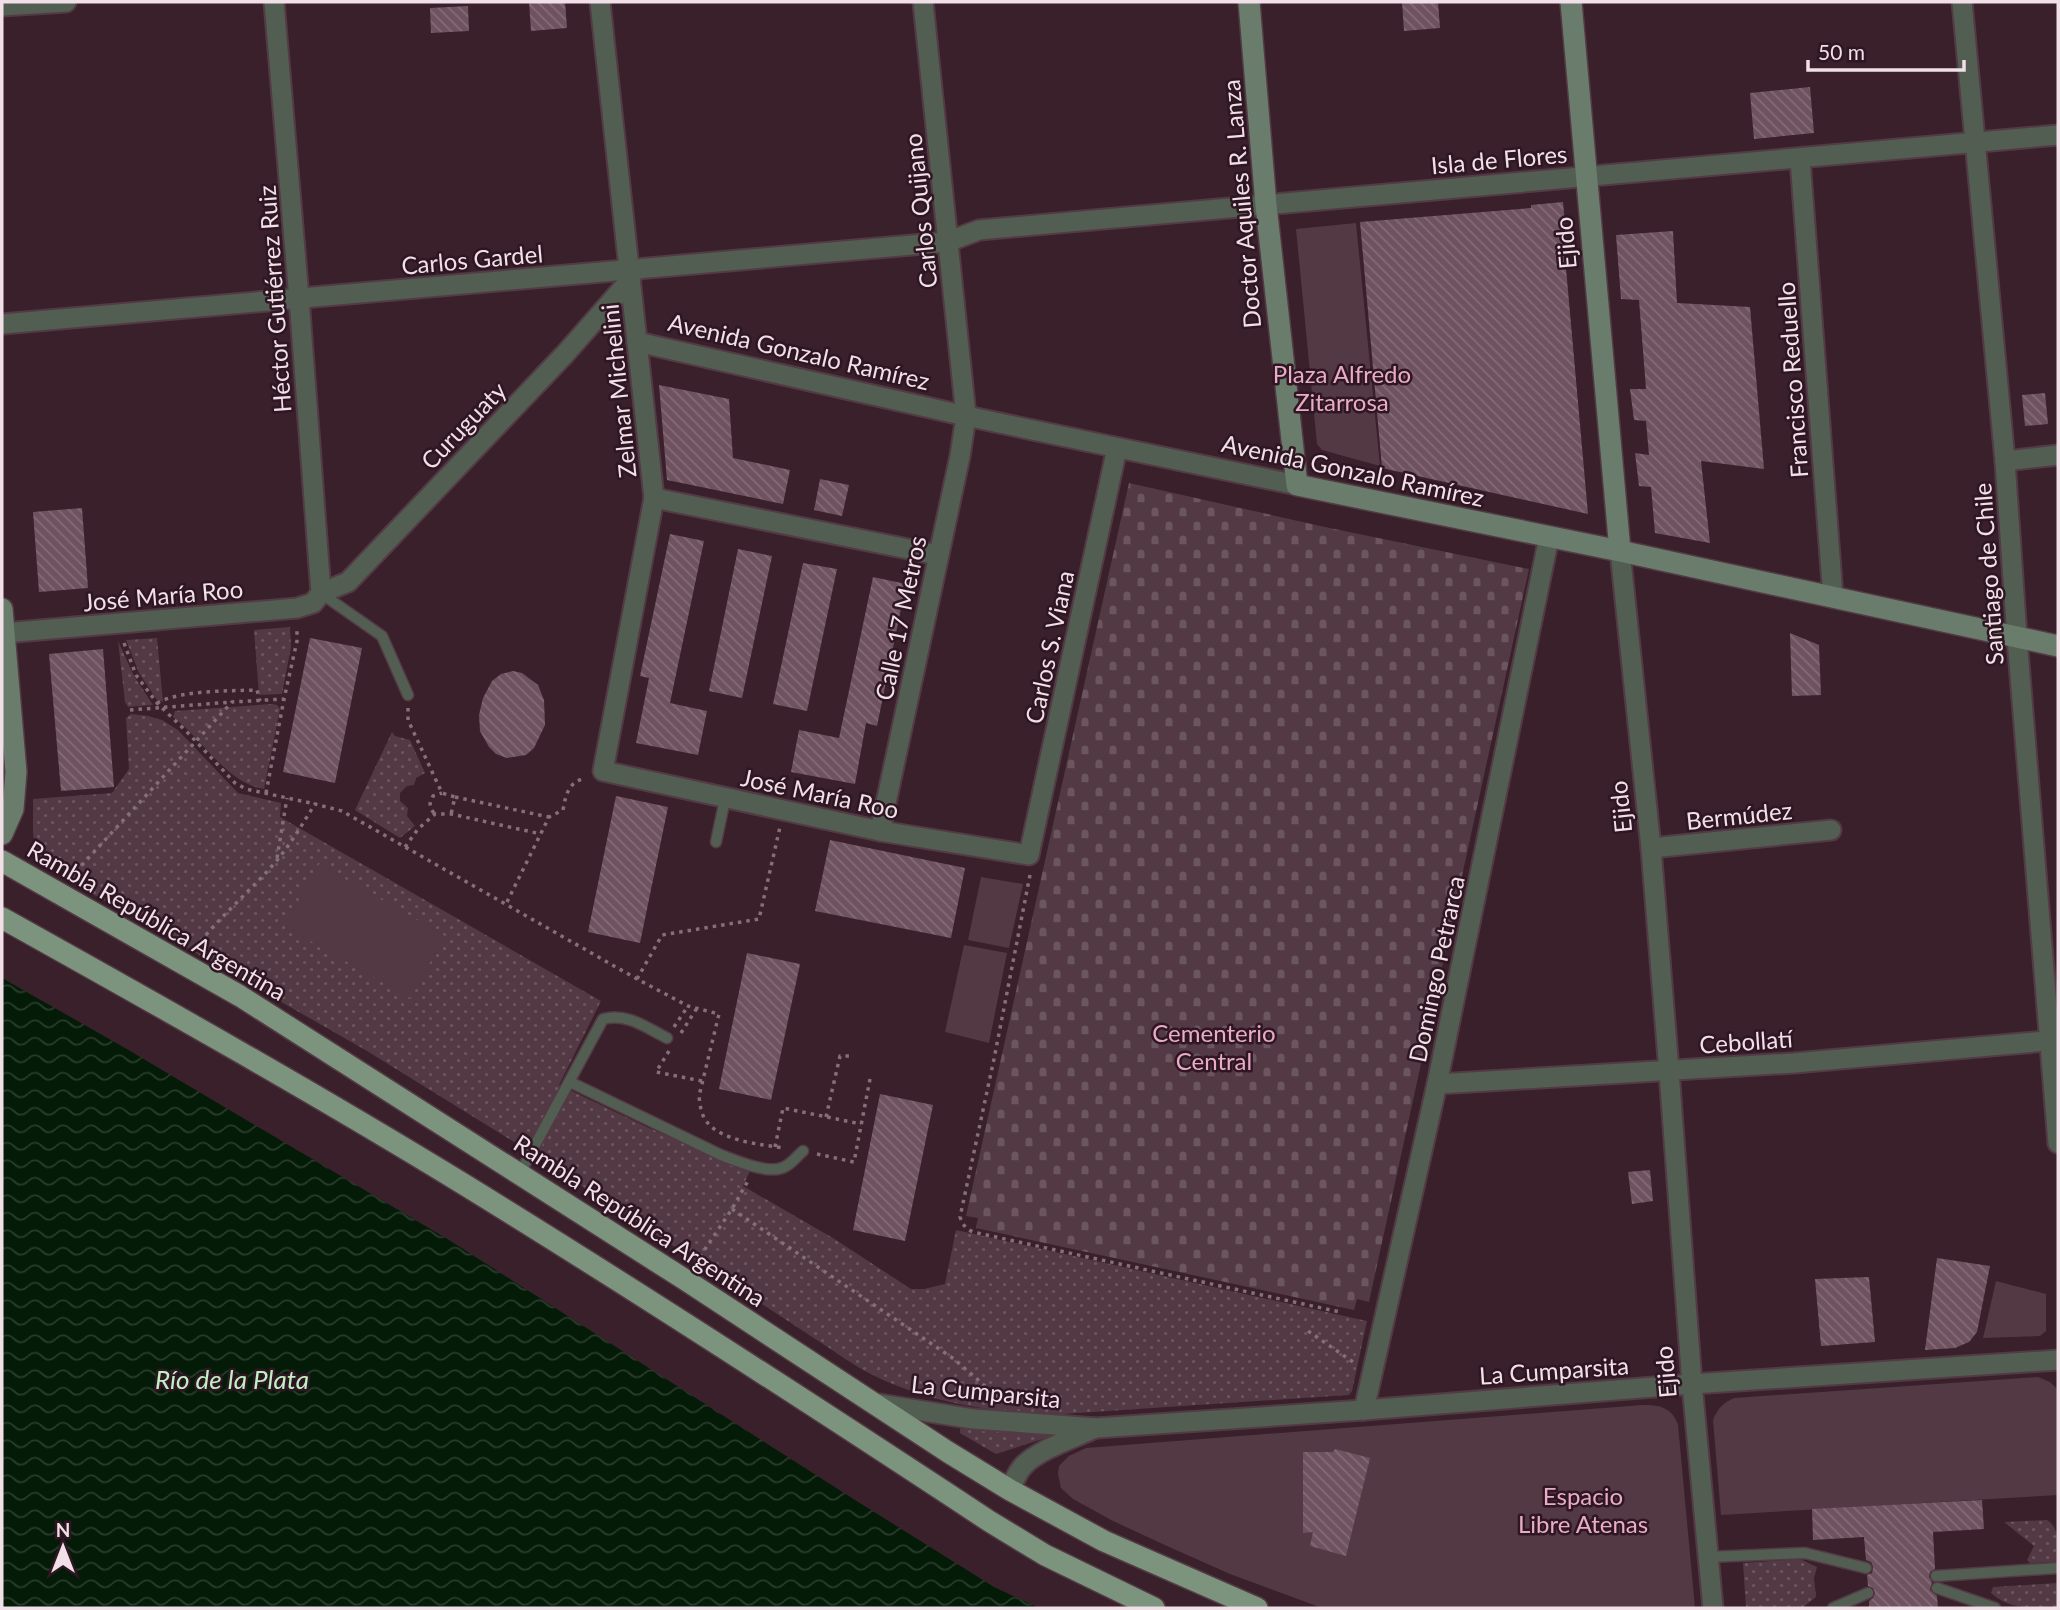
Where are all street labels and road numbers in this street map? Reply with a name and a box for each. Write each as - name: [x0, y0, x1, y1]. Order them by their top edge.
- street label: Doctor Aquiles R. Lanza: [1216, 78, 1266, 330]
- street label: Carlos Quijano: [897, 132, 943, 290]
- street label: Isla de Flores: [1430, 139, 1568, 179]
- street label: Héctor Gutiérrez Ruiz: [252, 184, 296, 414]
- street label: Ejido: [1548, 216, 1582, 270]
- street label: Carlos Gardel: [400, 238, 544, 280]
- street label: Francisco Reduello: [1771, 281, 1813, 479]
- street label: Zelmar Michelini: [594, 303, 642, 479]
- street label: Avenida Gonzalo Ramírez: [666, 307, 933, 395]
- street label: Curuguaty: [414, 375, 512, 475]
- street label: Avenida Gonzalo Ramírez: [1219, 428, 1487, 512]
- street label: Santiago de Chile: [1967, 482, 2009, 666]
- street label: Calle 17 Metros: [868, 533, 932, 703]
- street label: Carlos S. Viana: [1019, 568, 1079, 726]
- street label: José María Roo: [82, 574, 244, 616]
- street label: José María Roo: [739, 762, 901, 824]
- street label: Ejido: [1603, 779, 1637, 835]
- street label: Bermúdez: [1684, 795, 1794, 835]
- street label: Rambla República Argentina: [22, 834, 292, 1006]
- street label: Domingo Petrarca: [1402, 873, 1470, 1065]
- street label: Cebollatí: [1698, 1023, 1795, 1059]
- street label: Rambla República Argentina: [509, 1128, 771, 1312]
- street label: Ejido: [1648, 1345, 1682, 1399]
- street label: La Cumparsita: [1478, 1350, 1630, 1390]
- street label: La Cumparsita: [910, 1369, 1062, 1413]

